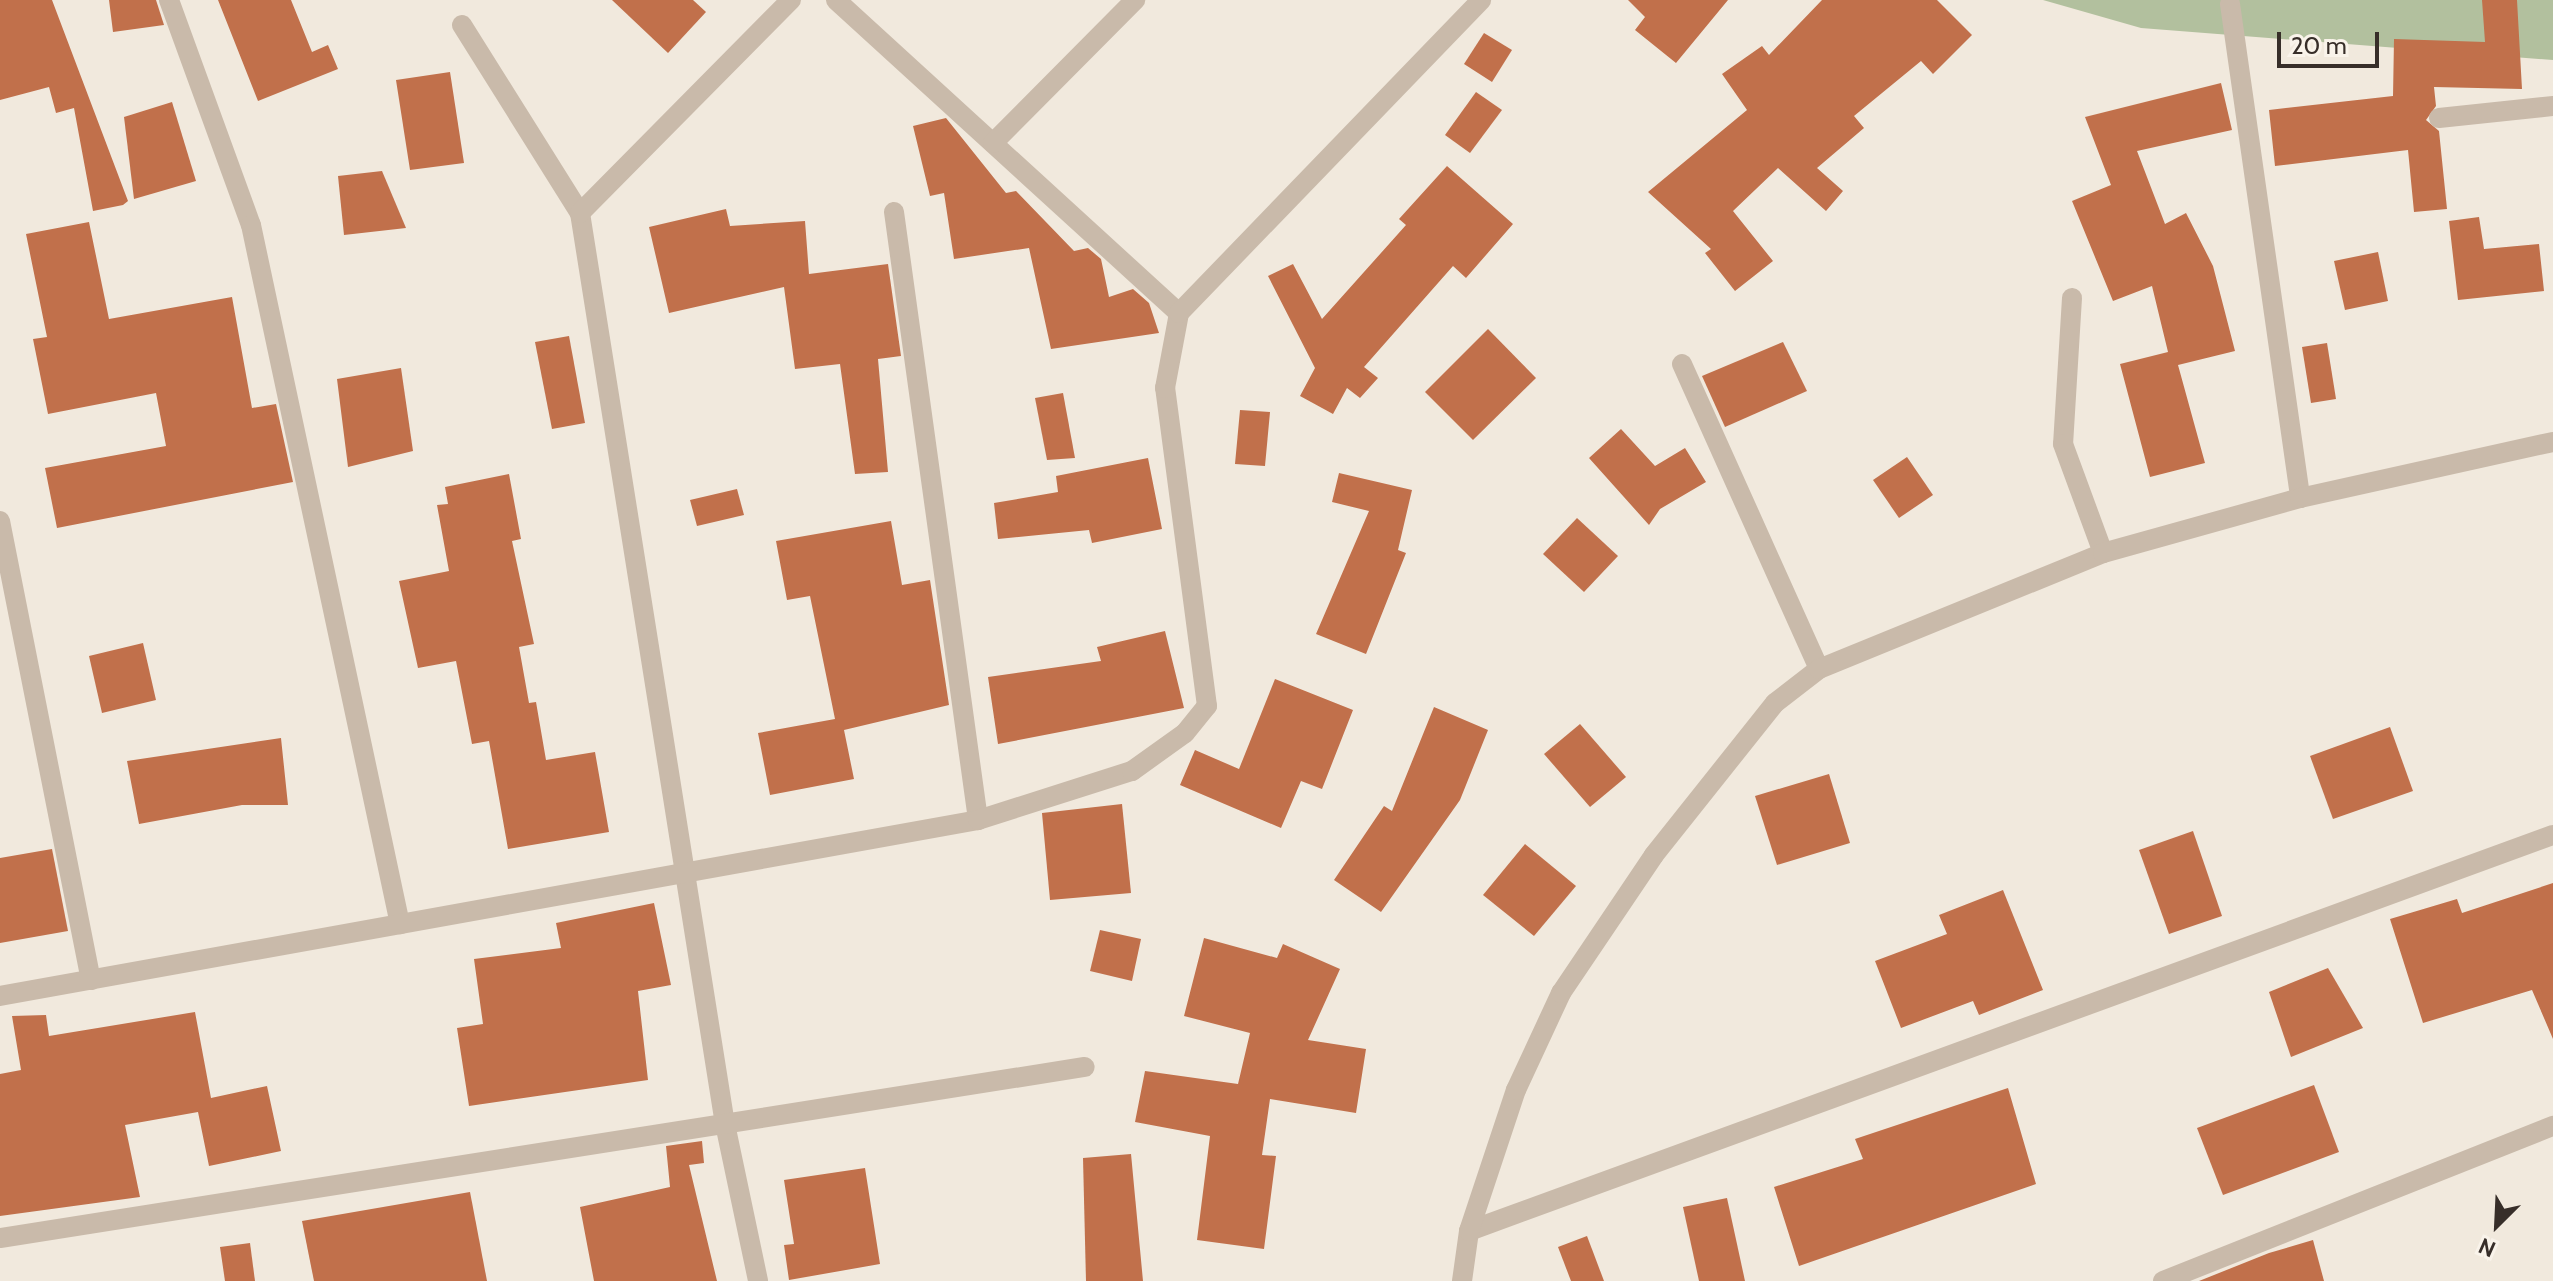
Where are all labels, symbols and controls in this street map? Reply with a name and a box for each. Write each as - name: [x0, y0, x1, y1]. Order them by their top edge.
- scale bar: [2281, 16, 2383, 66]
- text: 20 m: [2291, 31, 2347, 60]
- north arrow: [2457, 1185, 2537, 1265]
- text: N: [2474, 1232, 2500, 1263]

